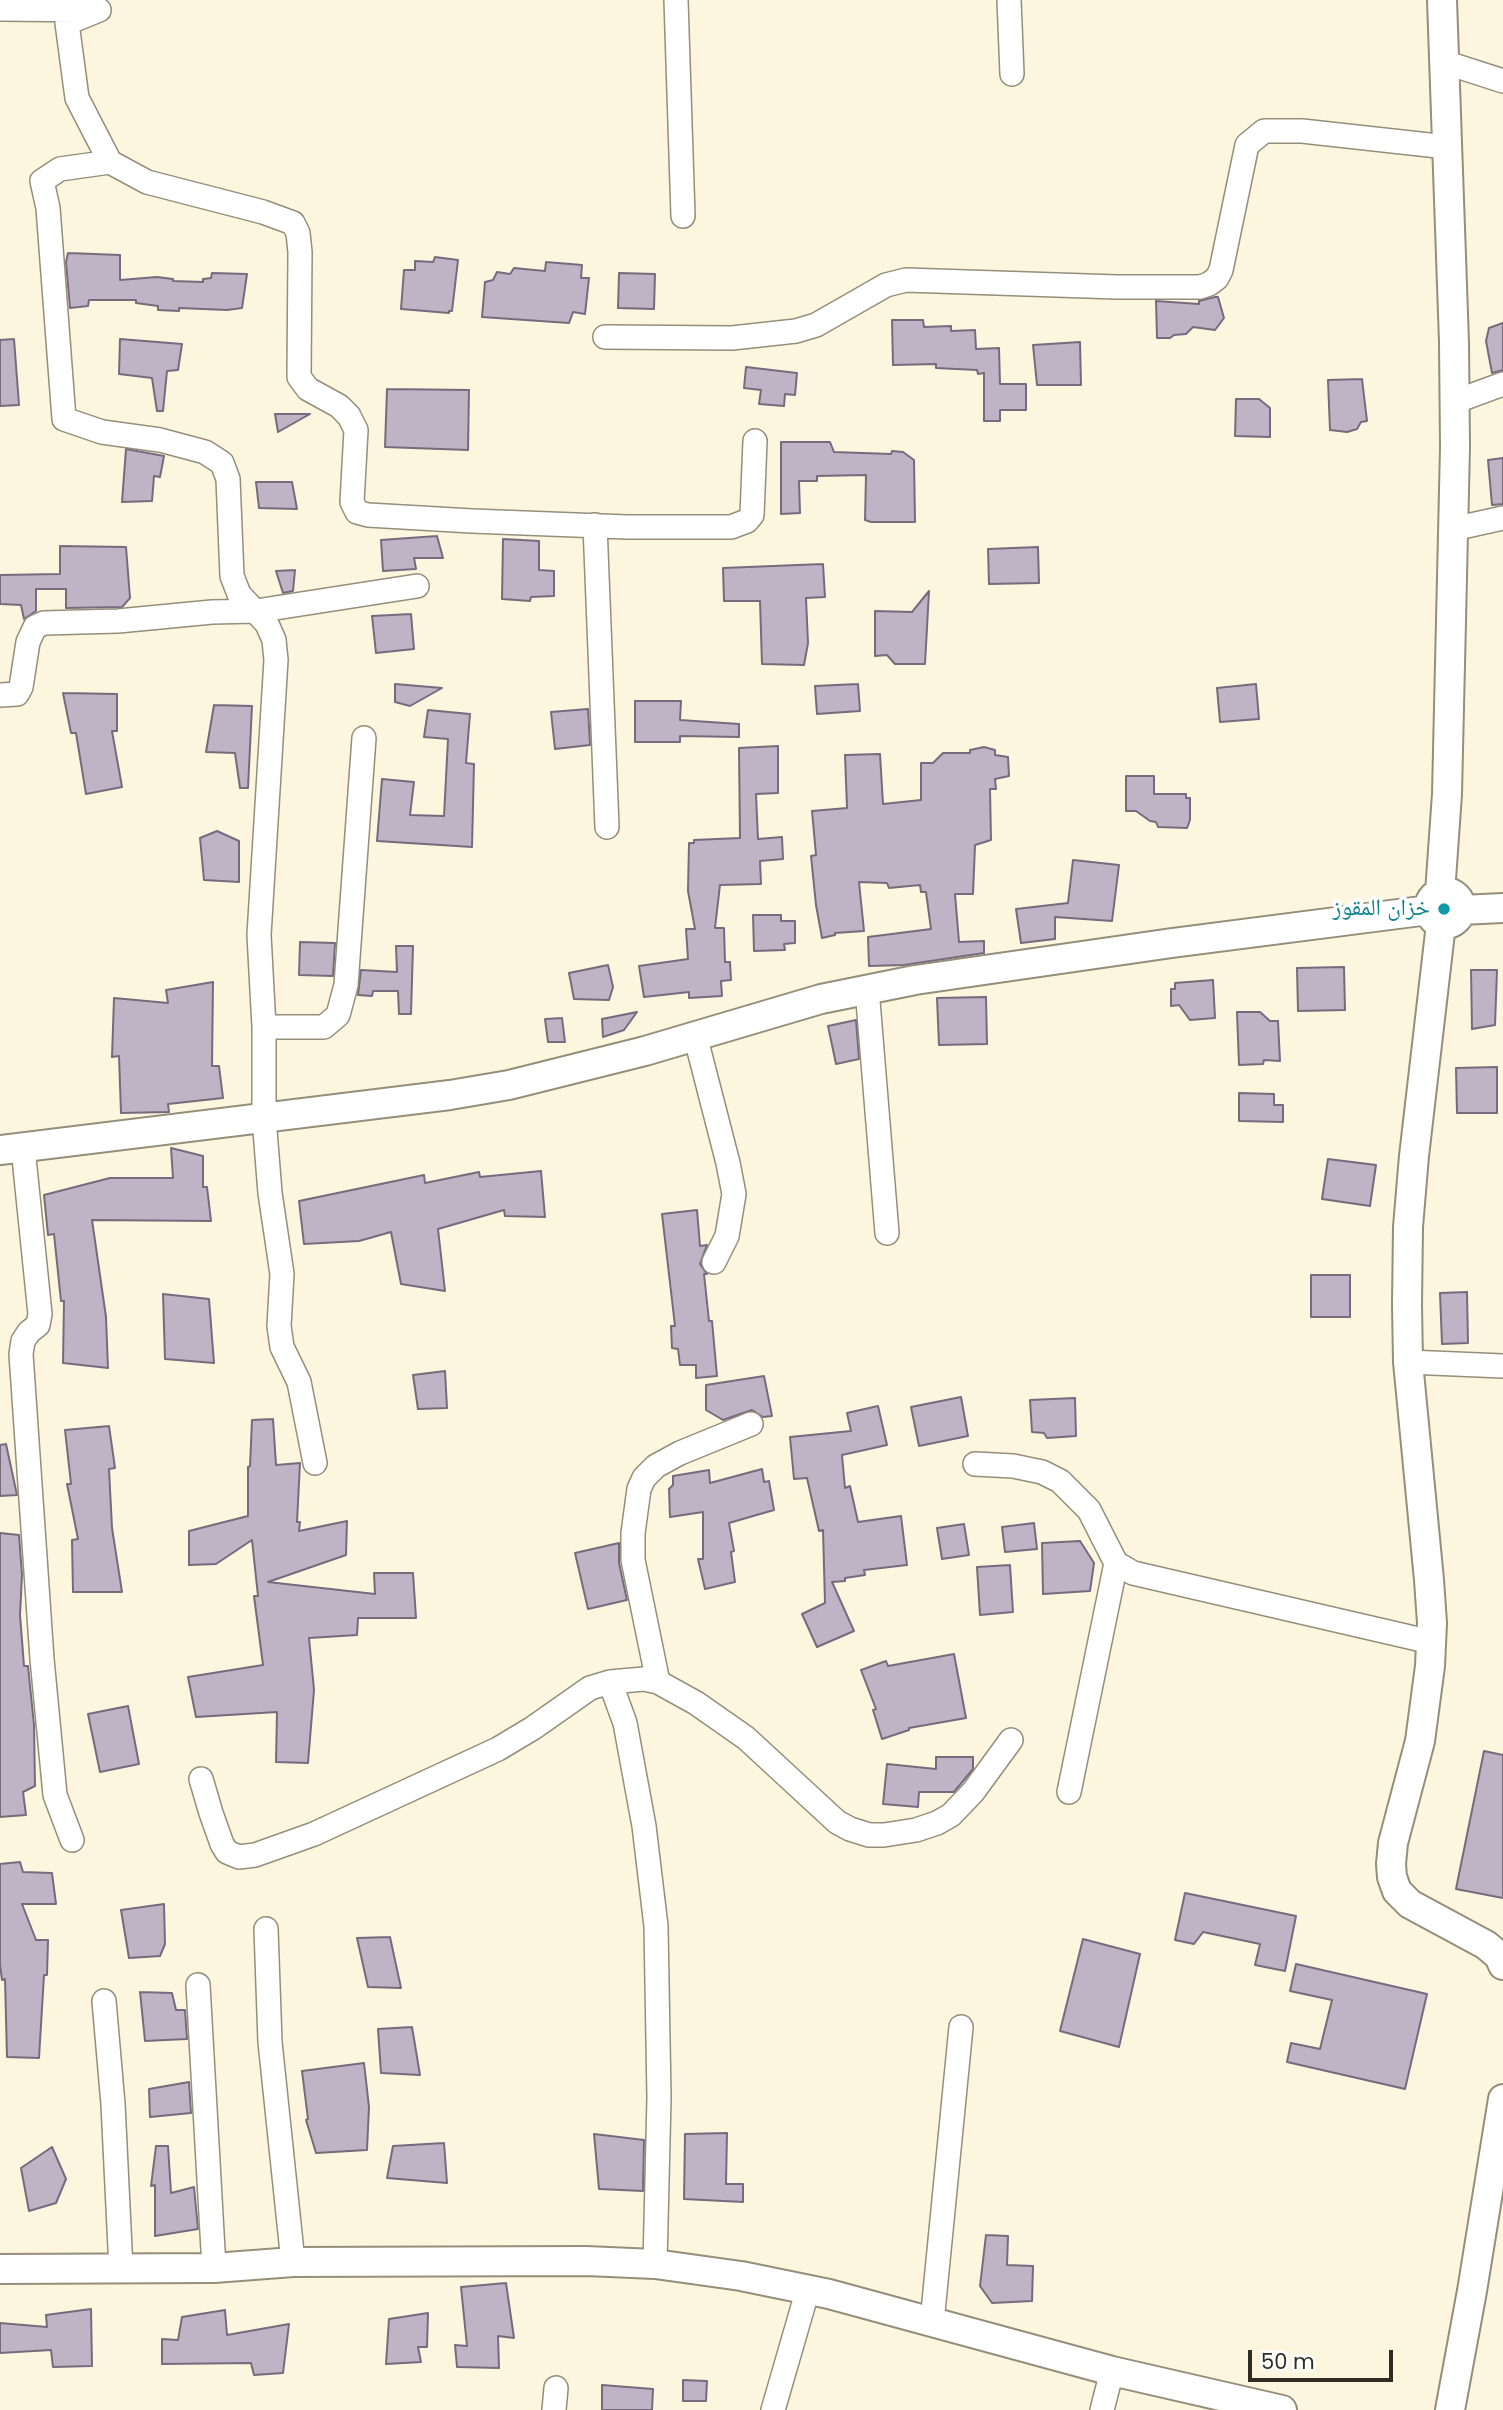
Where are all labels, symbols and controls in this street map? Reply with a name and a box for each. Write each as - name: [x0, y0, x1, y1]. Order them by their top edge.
- place label: خزان المقوز: [1333, 895, 1430, 923]
- marker: خزان المقوز: [1436, 901, 1452, 917]
- scale bar: [1251, 2336, 1396, 2380]
- text: 50 m: [1261, 2347, 1315, 2376]

